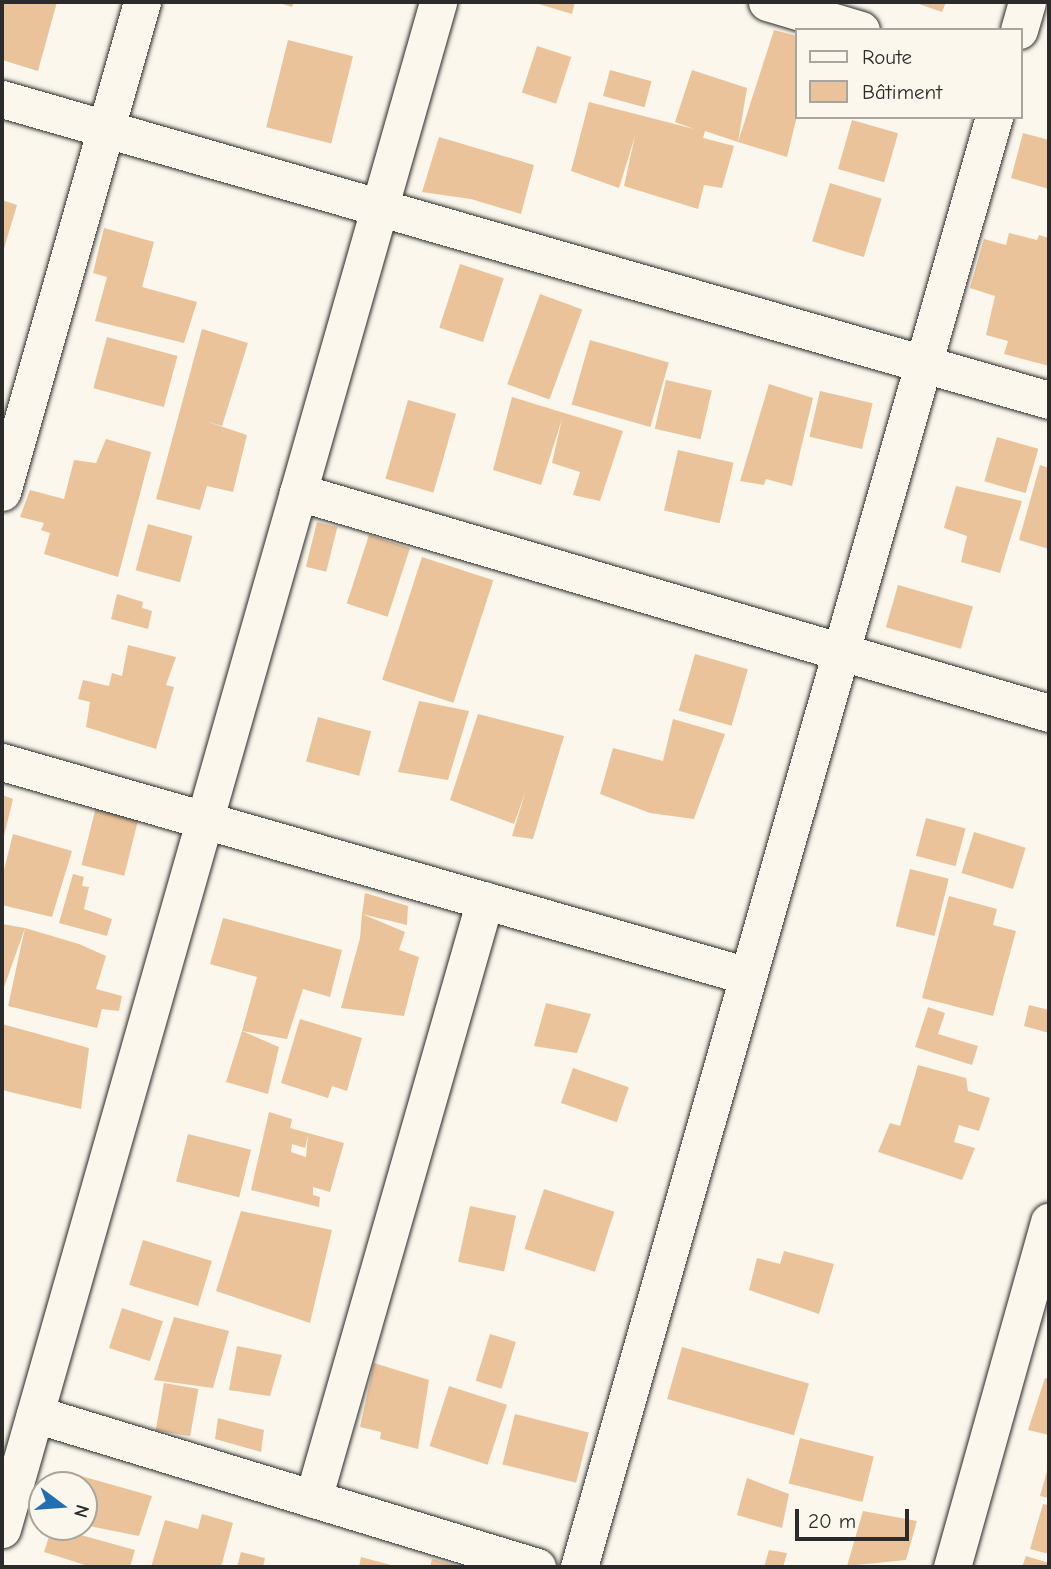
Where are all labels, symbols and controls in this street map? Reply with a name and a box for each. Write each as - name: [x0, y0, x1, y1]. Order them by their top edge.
- legend: [796, 28, 1023, 119]
- text: Route: [862, 45, 912, 69]
- text: Bâtiment: [862, 80, 942, 104]
- north arrow: [28, 1471, 98, 1541]
- scale bar: [799, 1496, 913, 1540]
- text: N: [69, 1502, 94, 1520]
- text: 20 m: [808, 1509, 856, 1533]

